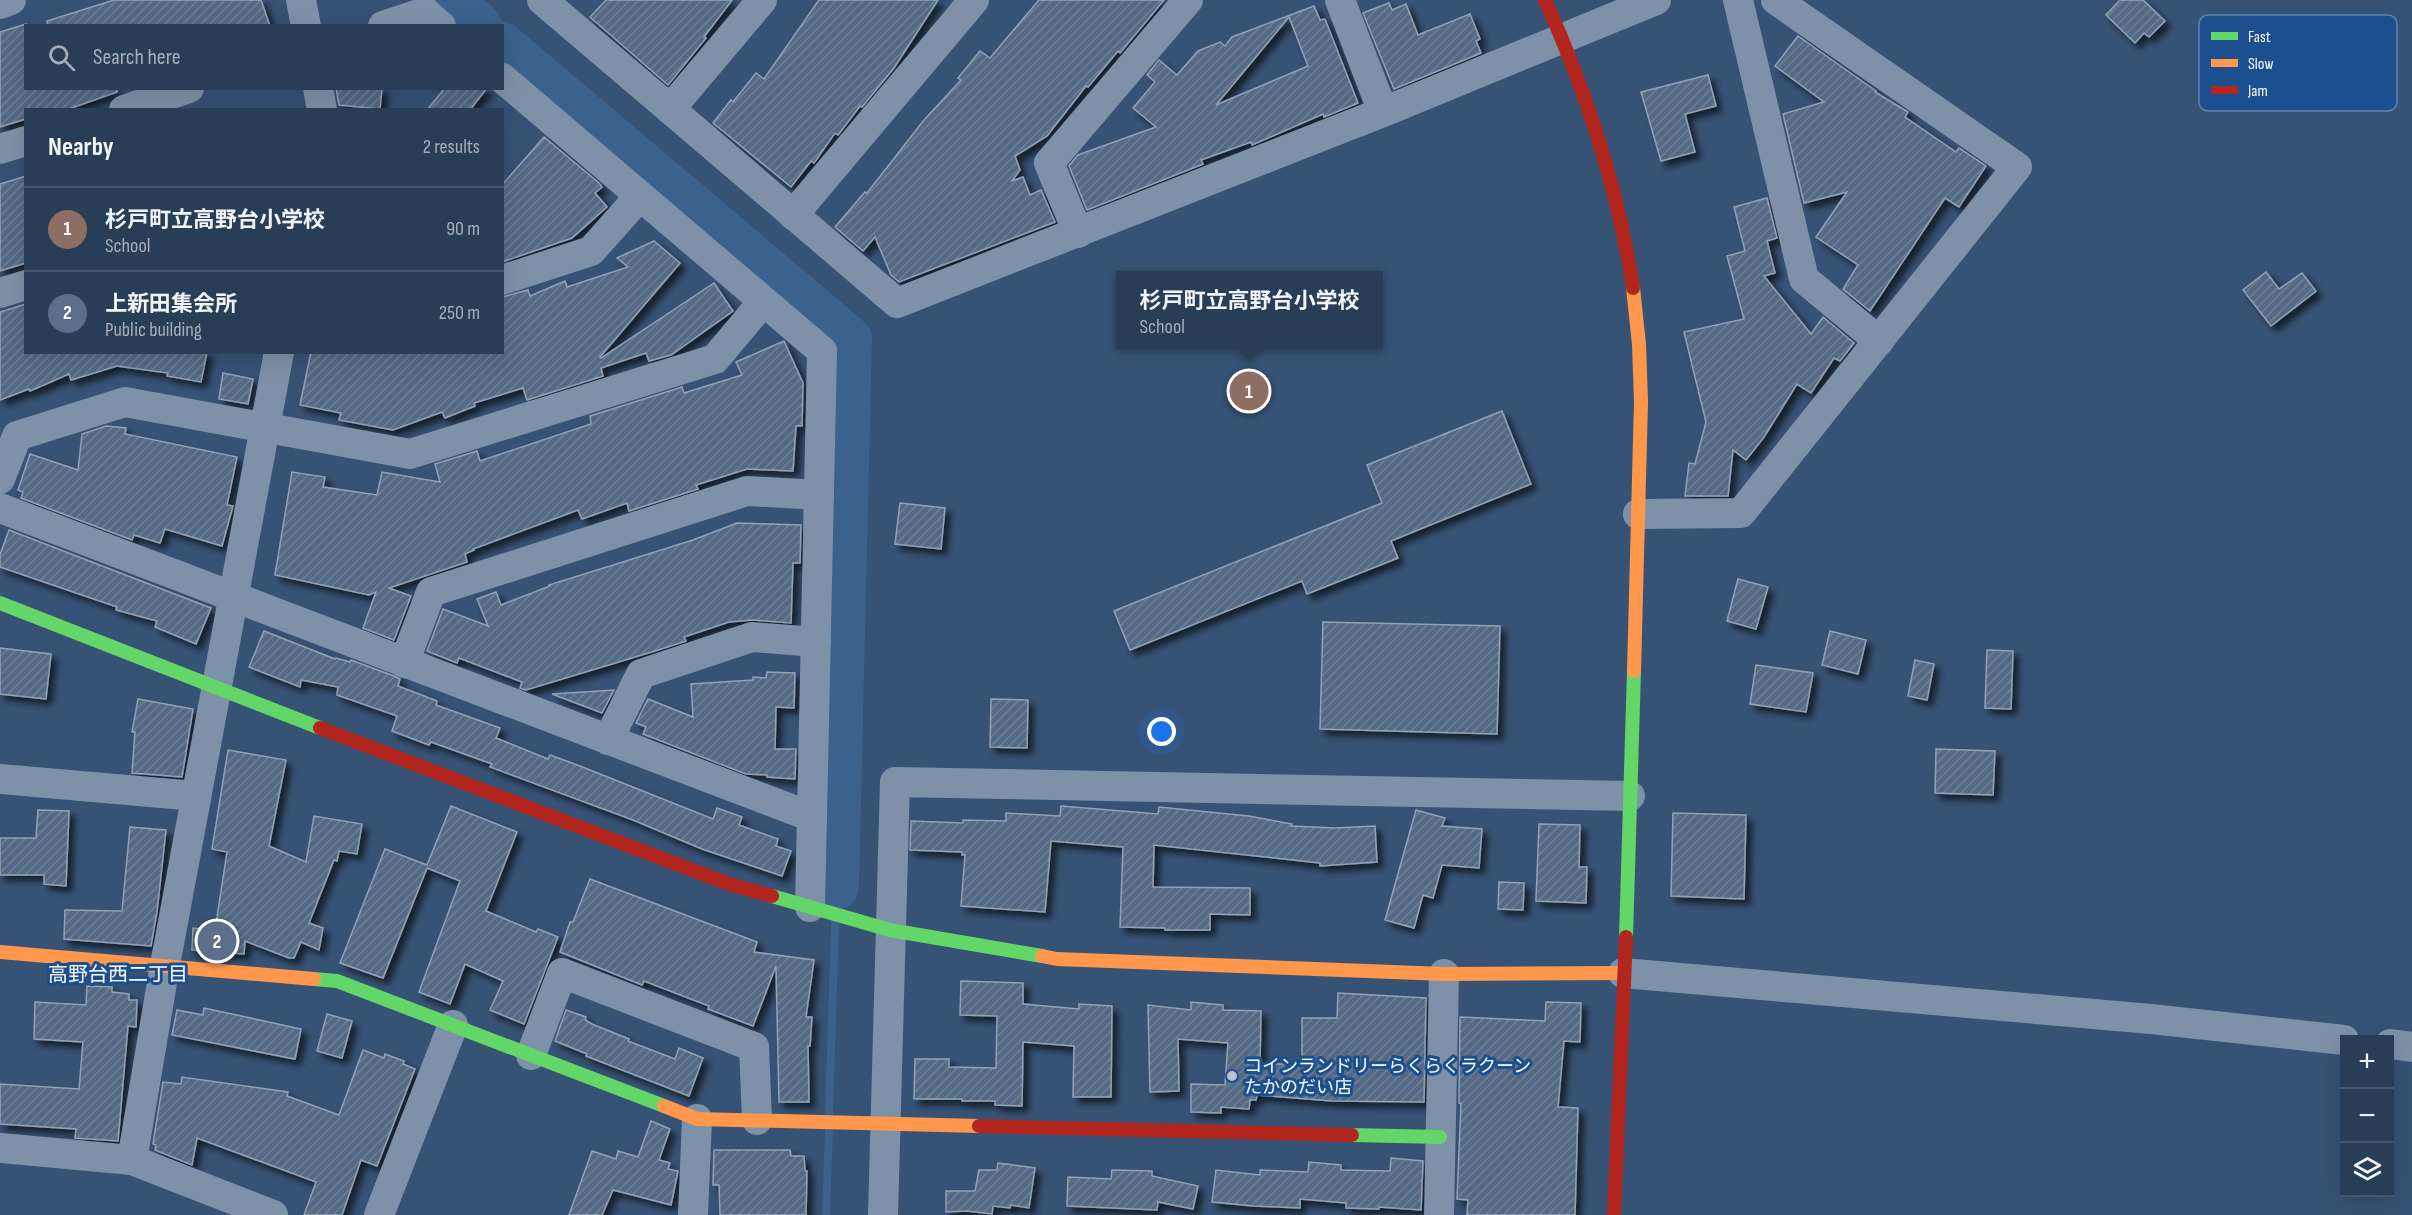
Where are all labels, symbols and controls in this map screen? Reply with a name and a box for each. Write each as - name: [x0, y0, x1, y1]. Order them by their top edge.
- legend: [2199, 15, 2397, 111]
- search box: [24, 24, 504, 90]
- text: Fast: [2248, 28, 2271, 47]
- icon: search: [45, 41, 78, 74]
- text: Search here: [93, 44, 180, 71]
- text: Slow: [2248, 55, 2273, 74]
- text: Jam: [2247, 82, 2268, 101]
- text: Nearby: [48, 132, 114, 163]
- text: 2 results: [423, 135, 480, 159]
- text: 杉戸町立高野台小学校: [105, 207, 325, 234]
- text: 1: [64, 217, 71, 241]
- text: 90 m: [446, 217, 480, 241]
- text: School: [105, 234, 150, 258]
- popup: [1116, 271, 1383, 349]
- text: 杉戸町立高野台小学校: [1139, 288, 1360, 315]
- text: 上新田集会所: [105, 291, 237, 318]
- text: 2: [63, 301, 72, 325]
- text: 250 m: [439, 301, 480, 325]
- text: School: [1139, 315, 1185, 339]
- text: Public building: [105, 318, 202, 342]
- pin: 1: [1230, 368, 1268, 414]
- your location: [1147, 717, 1176, 746]
- pin: 2: [198, 918, 236, 964]
- district label: 高野台西二丁目: [48, 963, 188, 987]
- map controls: [2340, 1035, 2394, 1197]
- button: +: [2340, 1035, 2394, 1089]
- place label: コインランドリーらくらくラクーン たかのだい店: [1244, 1056, 1531, 1098]
- marker: コインランドリーらくらくラクーン たかのだい店: [1225, 1069, 1239, 1083]
- button: −: [2340, 1089, 2394, 1143]
- button: layers: [2340, 1143, 2394, 1197]

